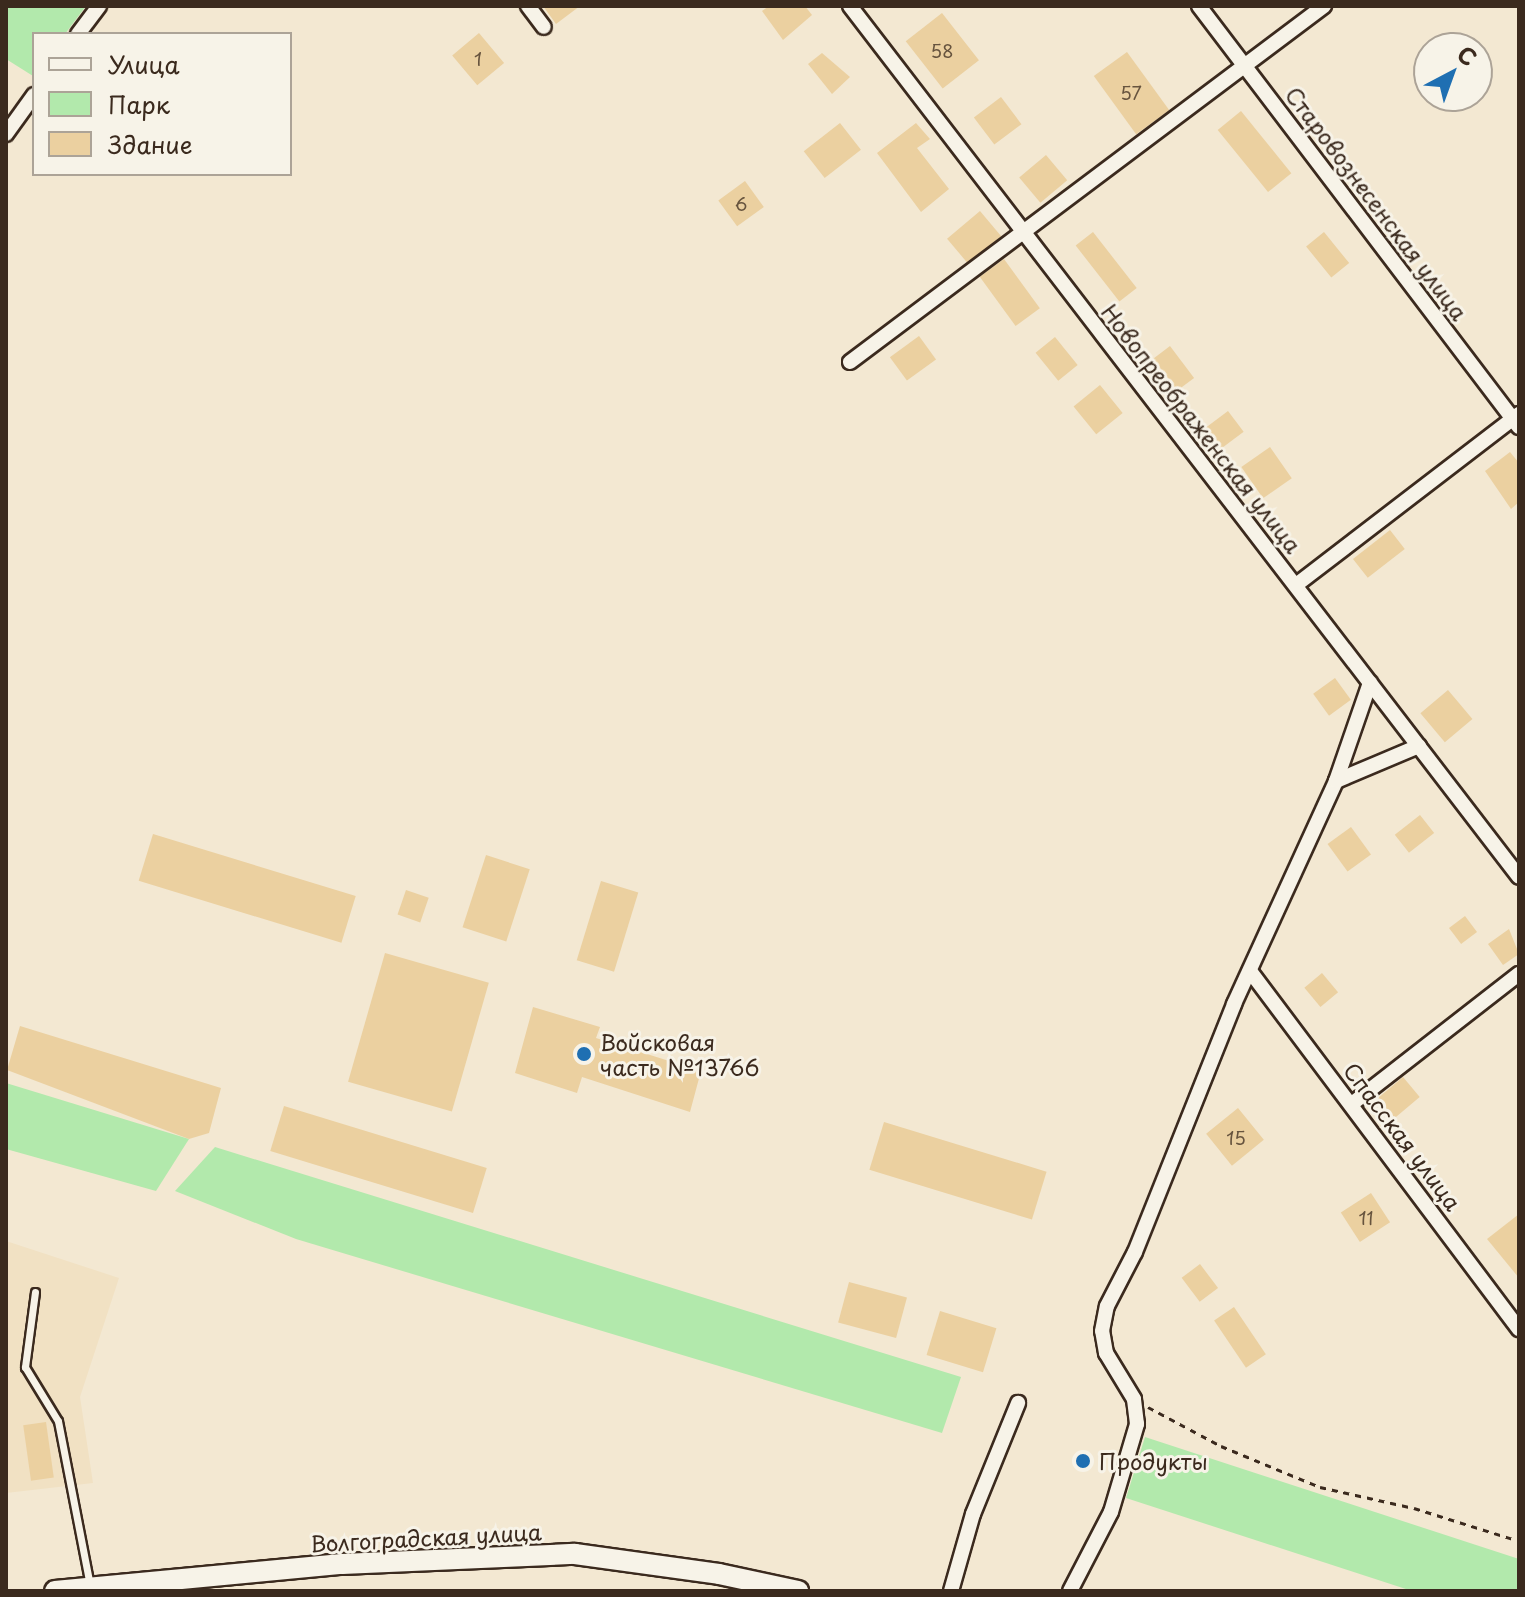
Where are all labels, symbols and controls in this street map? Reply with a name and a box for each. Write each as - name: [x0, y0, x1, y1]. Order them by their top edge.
- legend: [32, 32, 292, 176]
- north arrow: [1413, 32, 1493, 112]
- text: С: [1451, 37, 1485, 73]
- house number: 58: [931, 40, 953, 62]
- text: Улица: [108, 46, 180, 82]
- house number: 1: [474, 48, 482, 70]
- street label: Старовознесенская улица: [1280, 81, 1474, 325]
- house number: 57: [1120, 82, 1142, 104]
- text: Парк: [108, 86, 170, 122]
- text: Здание: [108, 126, 193, 162]
- house number: 6: [735, 193, 747, 215]
- street label: Новопреображенская улица: [1096, 298, 1308, 558]
- place label: Войсковая часть №13766: [600, 1028, 759, 1080]
- marker: Войсковая часть №13766: [575, 1045, 593, 1063]
- street label: Спасская улица: [1339, 1057, 1467, 1215]
- house number: 15: [1226, 1127, 1246, 1149]
- house number: 11: [1358, 1207, 1374, 1229]
- place label: Продукты: [1099, 1448, 1208, 1474]
- marker: Продукты: [1074, 1452, 1092, 1470]
- street label: Волгоградская улица: [309, 1518, 543, 1556]

